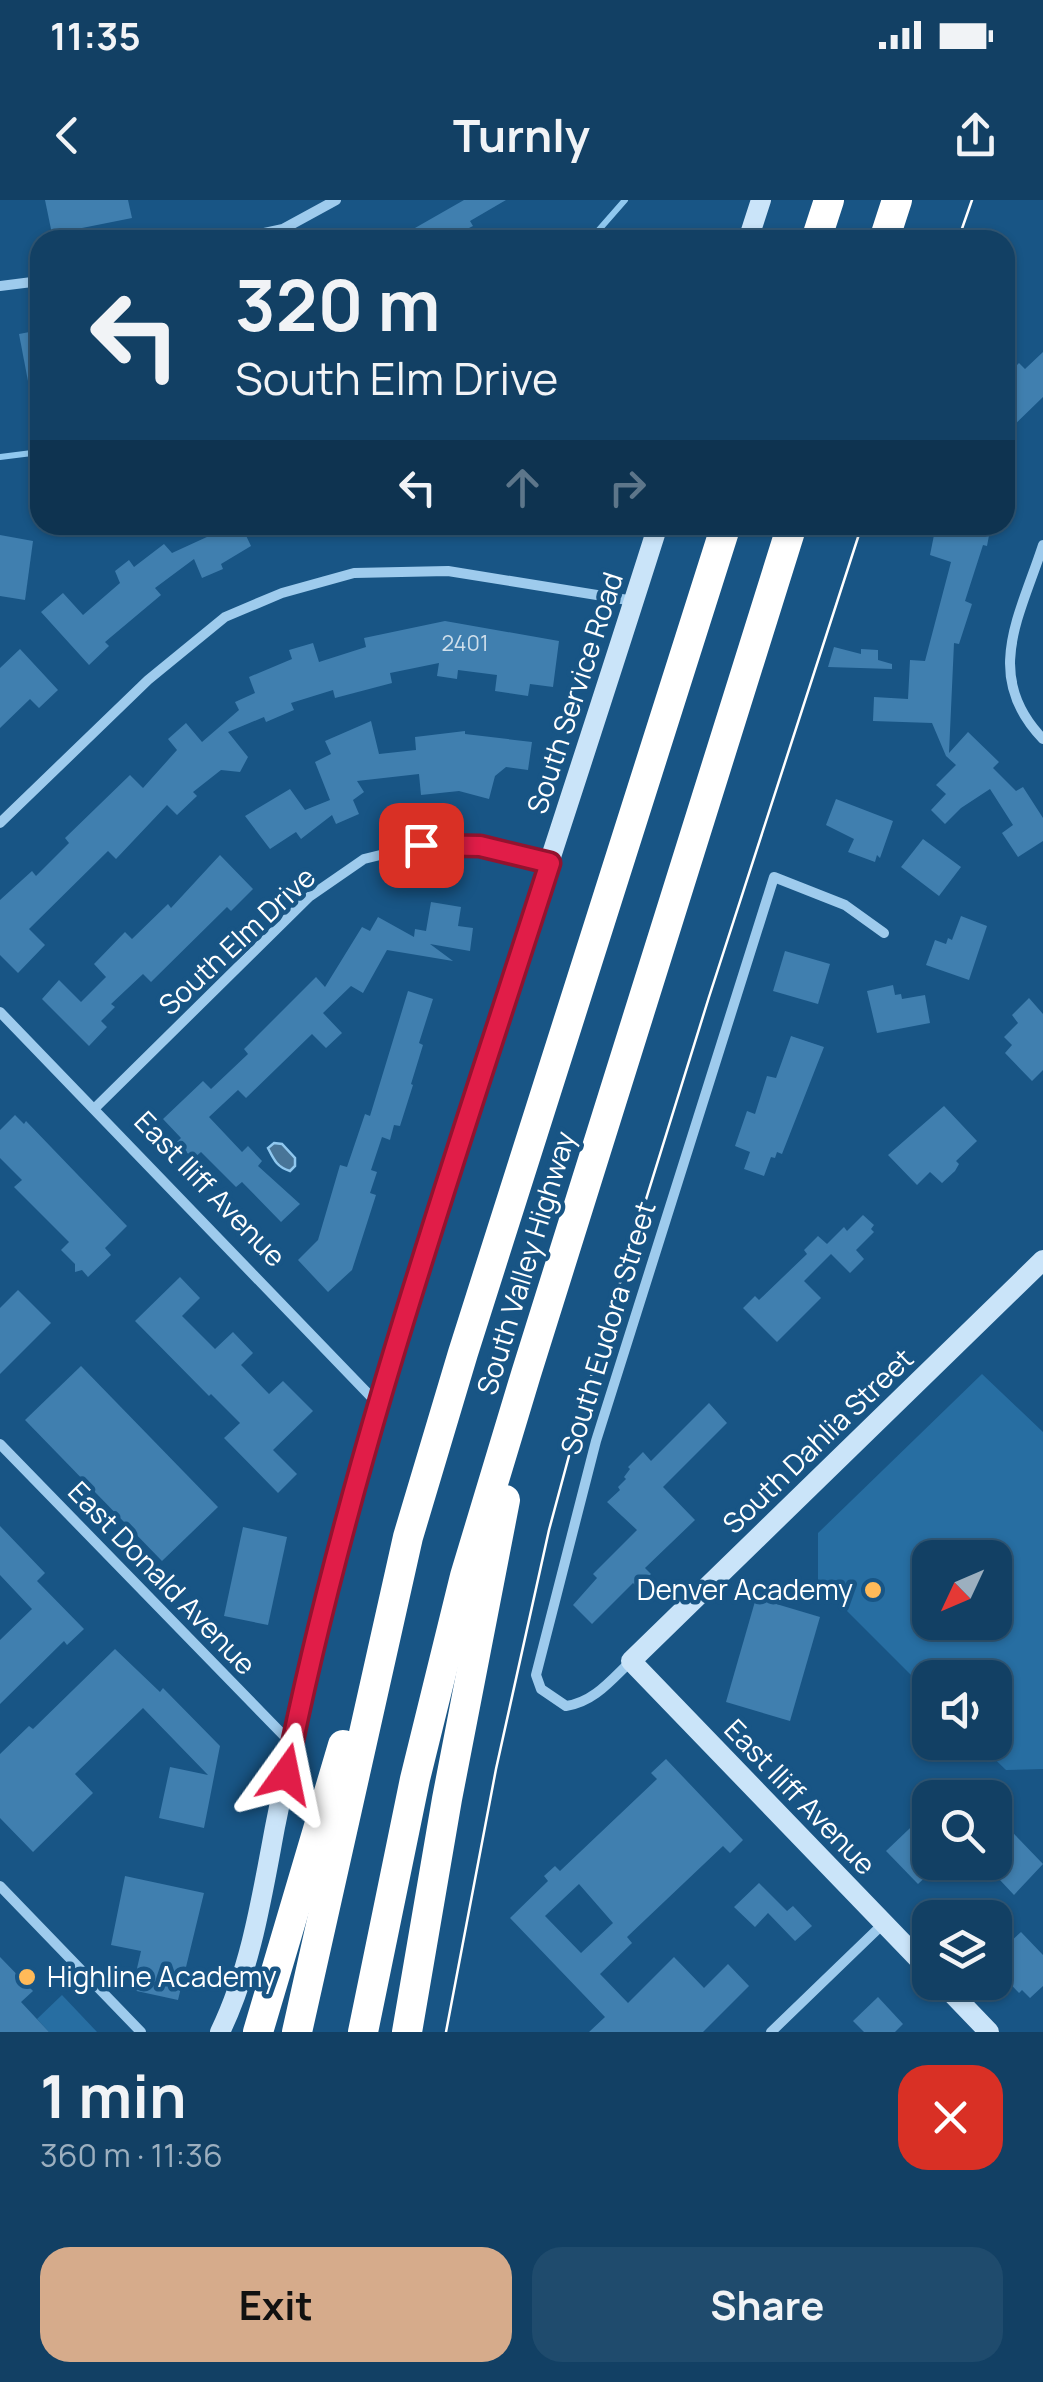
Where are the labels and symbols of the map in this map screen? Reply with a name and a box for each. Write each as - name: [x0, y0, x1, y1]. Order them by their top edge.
- street label: South Service Road: [517, 567, 631, 818]
- house number: 2401: [441, 628, 489, 658]
- pin: [379, 803, 464, 888]
- street label: South Elm Drive: [150, 858, 323, 1023]
- street label: East Iliff Avenue: [127, 1102, 295, 1274]
- street label: South Valley Highway: [467, 1126, 583, 1399]
- street label: South Eudora Street: [550, 1197, 664, 1459]
- street label: South Dahlia Street: [714, 1339, 921, 1541]
- street label: East Donald Avenue: [60, 1472, 265, 1682]
- north arrow: [912, 1540, 1012, 1640]
- place label: Denver Academy: [637, 1570, 853, 1608]
- marker: Denver Academy: [862, 1579, 884, 1601]
- street label: East Iliff Avenue: [717, 1710, 885, 1882]
- position arrow: [234, 1722, 338, 1826]
- place label: Highline Academy: [47, 1957, 277, 1995]
- marker: Highline Academy: [16, 1966, 38, 1988]

